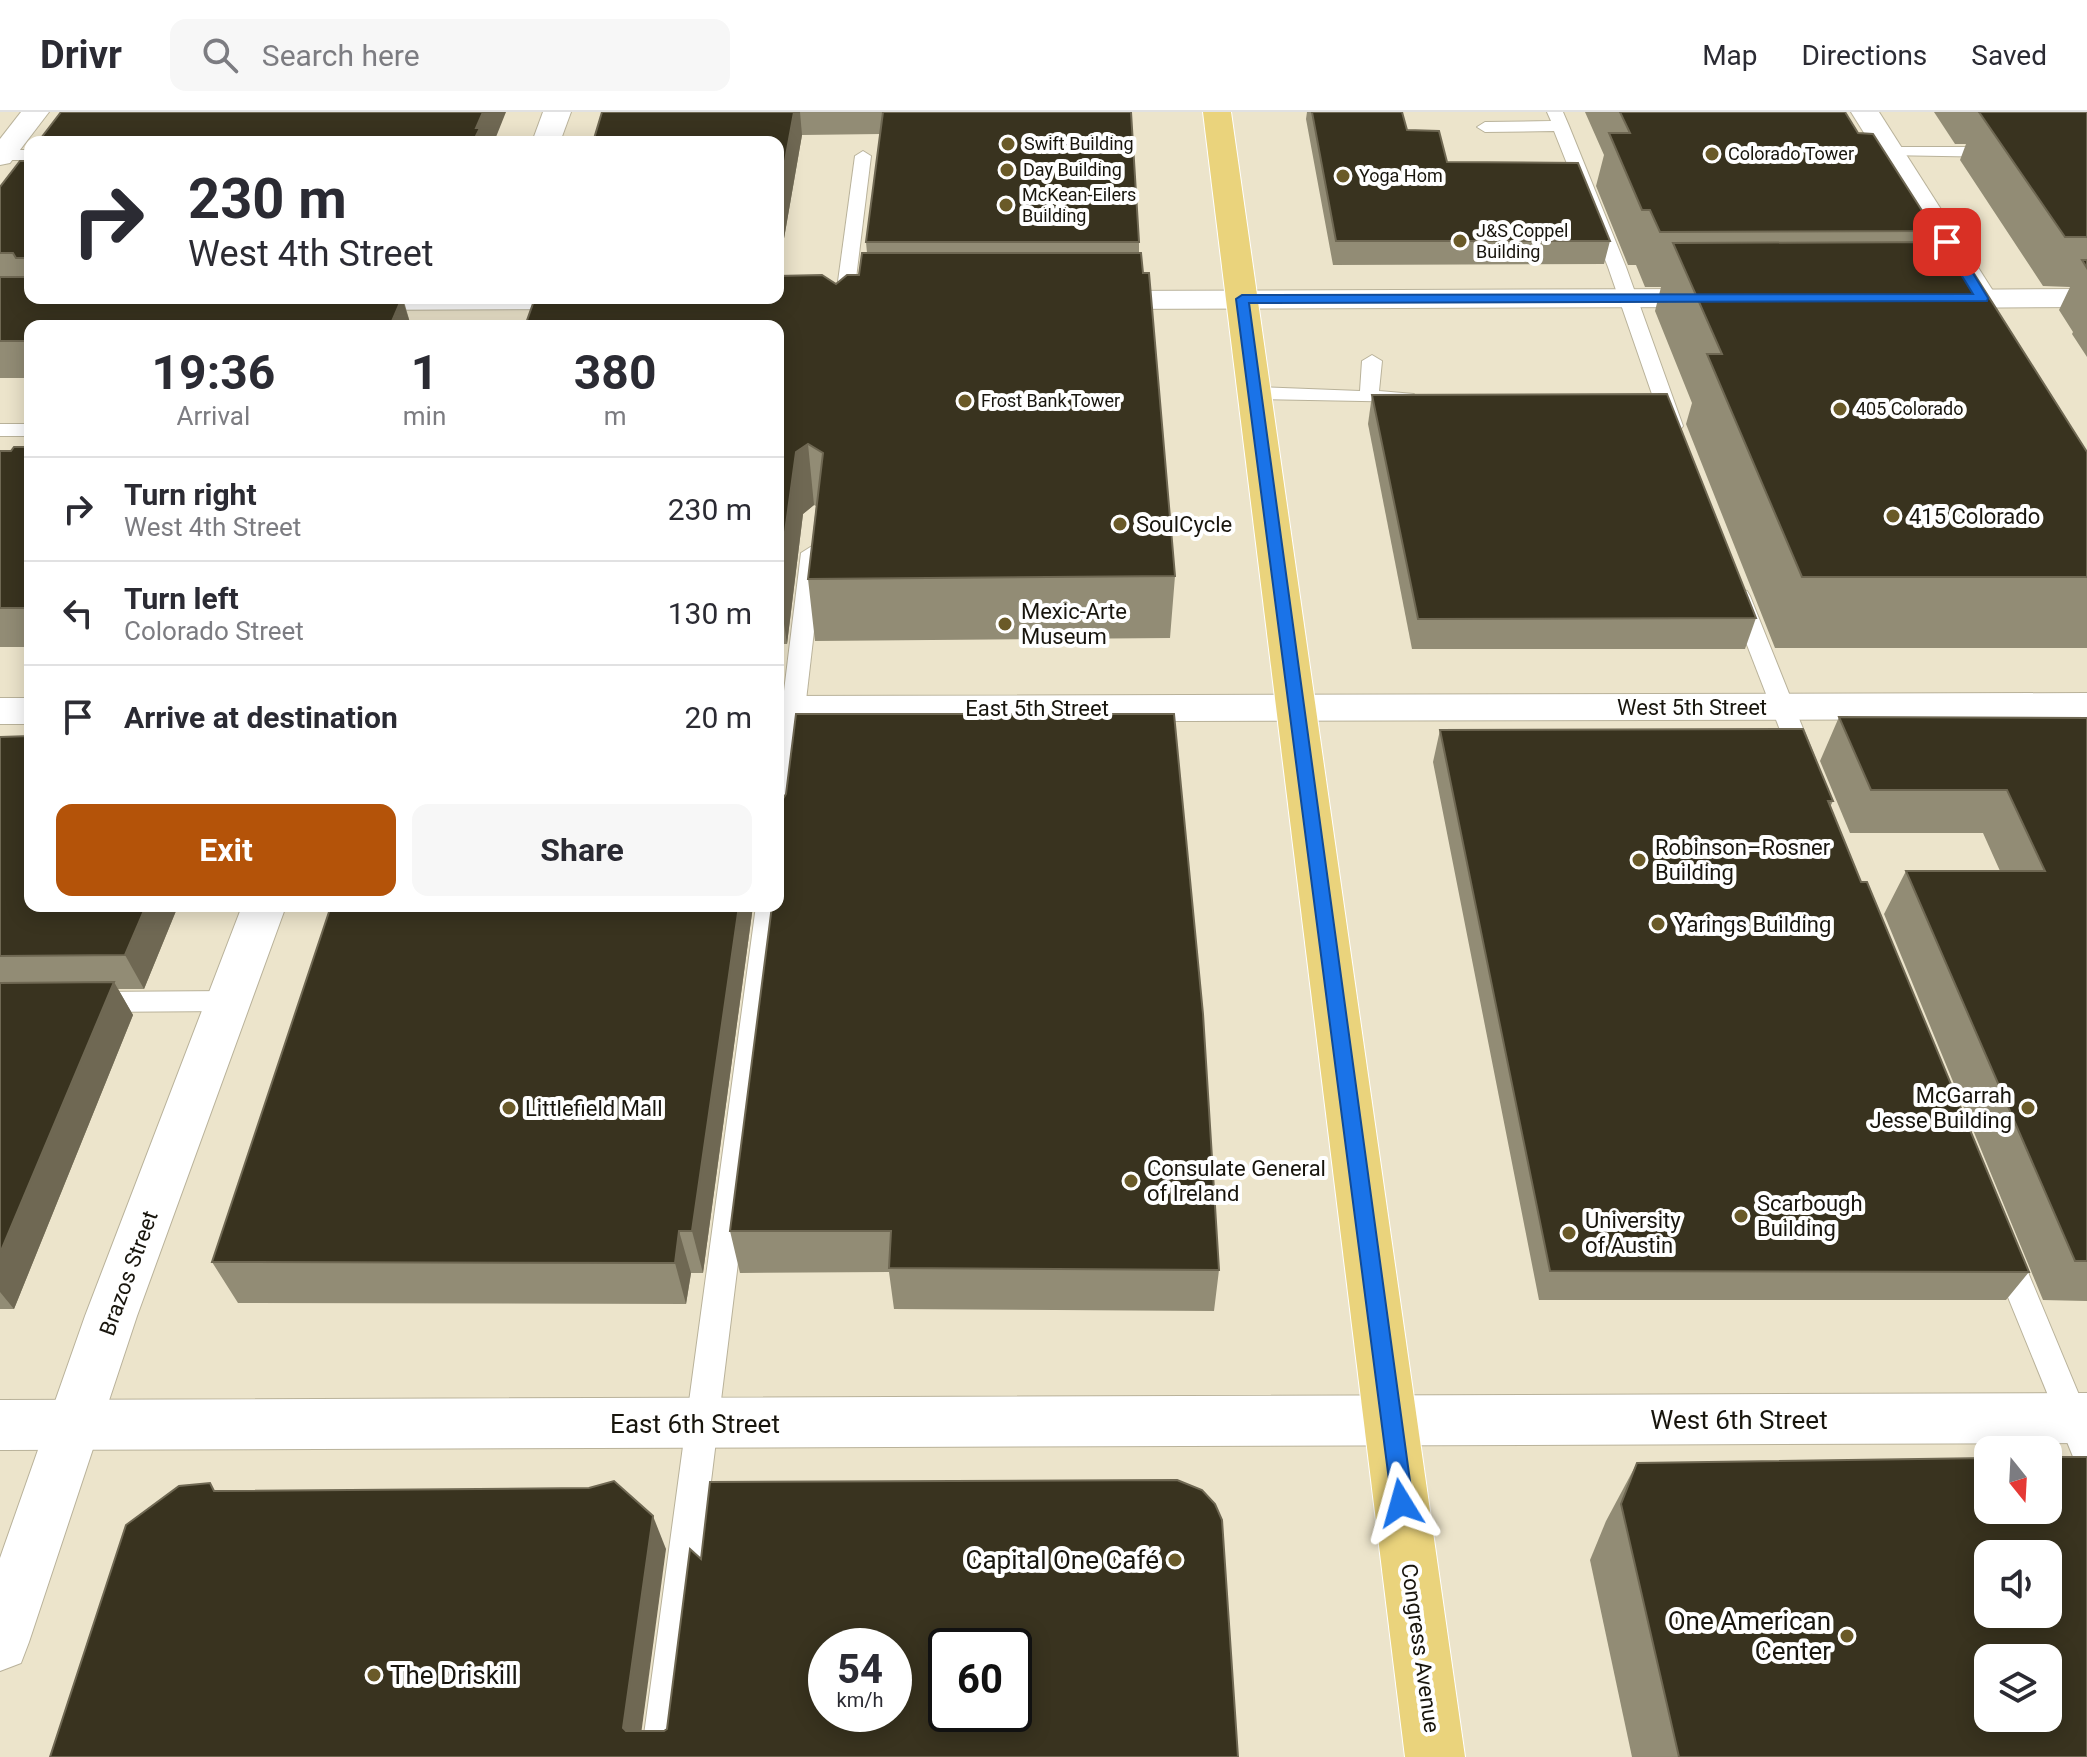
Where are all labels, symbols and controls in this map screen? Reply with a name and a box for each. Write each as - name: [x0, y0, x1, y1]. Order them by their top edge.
- search box: [170, 19, 730, 91]
- text: Drivr: [40, 33, 122, 77]
- icon: search: [198, 33, 242, 77]
- text: Search here: [262, 38, 420, 73]
- text: Map: [1702, 39, 1758, 72]
- text: Directions: [1802, 39, 1927, 72]
- text: Saved: [1971, 39, 2047, 72]
- place label: Swift Building: [1024, 133, 1134, 154]
- marker: Swift Building: [999, 135, 1017, 153]
- place label: Colorado Tower: [1728, 143, 1854, 164]
- marker: Colorado Tower: [1703, 145, 1721, 163]
- place label: Day Building: [1023, 159, 1122, 180]
- marker: Day Building: [998, 161, 1016, 179]
- place label: Yoga Hom: [1359, 165, 1443, 186]
- text: 230 m: [188, 166, 347, 232]
- marker: Yoga Hom: [1334, 167, 1352, 185]
- icon: right: [56, 168, 160, 272]
- place label: McKean-Eilers Building: [1022, 184, 1136, 226]
- marker: McKean-Eilers Building: [997, 196, 1015, 214]
- pin: [1913, 208, 1981, 276]
- place label: J&S Coppel Building: [1476, 220, 1568, 262]
- icon: arrive: [1925, 220, 1969, 264]
- marker: J&S Coppel Building: [1451, 232, 1469, 250]
- text: West 4th Street: [188, 233, 434, 275]
- text: 19:36: [152, 344, 275, 401]
- text: 1: [411, 344, 438, 401]
- text: 380: [574, 344, 656, 401]
- place label: Frost Bank Tower: [981, 390, 1120, 411]
- marker: Frost Bank Tower: [956, 392, 974, 410]
- place label: 405 Colorado: [1856, 398, 1963, 419]
- marker: 405 Colorado: [1831, 400, 1849, 418]
- text: Arrival: [177, 401, 250, 431]
- text: min: [403, 401, 446, 431]
- text: m: [604, 401, 627, 431]
- text: Turn right: [124, 477, 257, 512]
- icon: right: [56, 487, 100, 531]
- text: 230 m: [668, 492, 752, 527]
- place label: 415 Colorado: [1909, 504, 2040, 529]
- marker: 415 Colorado: [1884, 507, 1902, 525]
- text: West 4th Street: [124, 512, 301, 542]
- place label: SoulCycle: [1136, 512, 1232, 537]
- marker: SoulCycle: [1111, 515, 1129, 533]
- text: Turn left: [124, 581, 239, 616]
- icon: left: [56, 591, 100, 635]
- text: 130 m: [668, 596, 752, 631]
- place label: Mexic-Arte Museum: [1021, 599, 1127, 649]
- marker: Mexic-Arte Museum: [996, 615, 1014, 633]
- text: Colorado Street: [124, 616, 304, 646]
- icon: arrive: [56, 695, 100, 739]
- street label: West 5th Street: [1617, 695, 1767, 720]
- street label: East 5th Street: [965, 696, 1109, 721]
- text: Arrive at destination: [124, 700, 398, 735]
- text: 20 m: [685, 700, 752, 735]
- button: Exit: [56, 804, 396, 896]
- button: Share: [412, 804, 752, 896]
- place label: Robinson–Rosner Building: [1655, 835, 1831, 885]
- marker: Robinson–Rosner Building: [1630, 851, 1648, 869]
- place label: Yarings Building: [1674, 912, 1831, 937]
- marker: Yarings Building: [1649, 915, 1667, 933]
- place label: McGarrah Jesse Building: [1870, 1083, 2012, 1133]
- place label: Littlefield Mall: [525, 1096, 663, 1121]
- marker: Littlefield Mall: [500, 1099, 518, 1117]
- marker: McGarrah Jesse Building: [2019, 1099, 2037, 1117]
- place label: Consulate General of Ireland: [1147, 1156, 1326, 1206]
- marker: Consulate General of Ireland: [1122, 1172, 1140, 1190]
- place label: Scarbough Building: [1757, 1191, 1863, 1241]
- street label: Brazos Street: [94, 1207, 163, 1339]
- marker: Scarbough Building: [1732, 1207, 1750, 1225]
- place label: University of Austin: [1585, 1208, 1681, 1258]
- marker: University of Austin: [1560, 1224, 1578, 1242]
- street label: West 6th Street: [1650, 1405, 1828, 1435]
- street label: East 6th Street: [610, 1409, 780, 1439]
- north arrow: [1974, 1436, 2062, 1524]
- map controls: [1974, 1436, 2062, 1732]
- position arrow: [1359, 1461, 1443, 1545]
- button: sound: [1974, 1540, 2062, 1628]
- place label: Capital One Café: [966, 1545, 1159, 1575]
- marker: Capital One Café: [1166, 1551, 1184, 1569]
- street label: Congress Avenue: [1396, 1562, 1445, 1734]
- place label: One American Center: [1668, 1606, 1831, 1666]
- marker: One American Center: [1838, 1627, 1856, 1645]
- speed limit sign: 60: [928, 1628, 1032, 1732]
- button: layers: [1974, 1644, 2062, 1732]
- text: 54: [837, 1646, 883, 1693]
- place label: The Driskill: [390, 1660, 518, 1690]
- marker: The Driskill: [365, 1666, 383, 1684]
- text: km/h: [837, 1688, 883, 1712]

